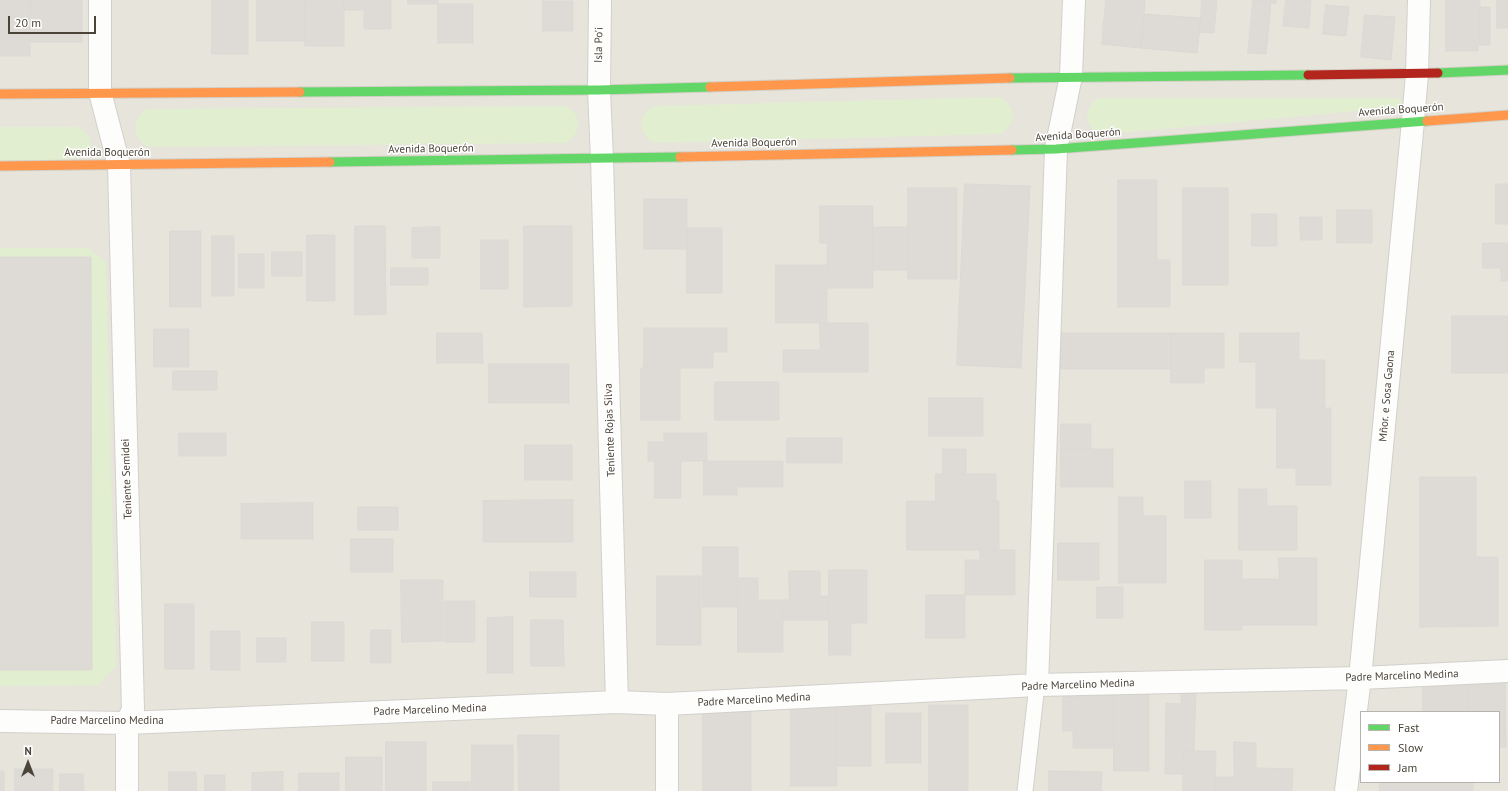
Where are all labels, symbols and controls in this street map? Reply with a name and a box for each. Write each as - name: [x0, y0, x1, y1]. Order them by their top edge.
- scale bar: [10, 8, 98, 34]
- text: 20 m: [15, 15, 41, 30]
- street label: Isla Po'i: [592, 27, 606, 63]
- street label: Avenida Boquerón: [1358, 100, 1444, 120]
- street label: Avenida Boquerón: [1035, 125, 1121, 145]
- street label: Avenida Boquerón: [711, 136, 797, 150]
- street label: Avenida Boquerón: [388, 142, 474, 156]
- street label: Avenida Boquerón: [64, 146, 150, 160]
- street label: Mñor. e Sosa Gaona: [1376, 350, 1398, 442]
- street label: Teniente Rojas Silva: [602, 383, 618, 477]
- street label: Teniente Semidei: [119, 438, 135, 520]
- street label: Padre Marcelino Medina: [1345, 667, 1459, 685]
- street label: Padre Marcelino Medina: [1021, 676, 1135, 694]
- street label: Padre Marcelino Medina: [697, 690, 811, 710]
- street label: Padre Marcelino Medina: [373, 701, 487, 719]
- legend: [1360, 711, 1500, 783]
- street label: Padre Marcelino Medina: [50, 714, 164, 728]
- text: Fast: [1398, 720, 1419, 735]
- text: Slow: [1398, 740, 1423, 755]
- north arrow: [8, 743, 48, 783]
- text: N: [24, 744, 32, 758]
- text: Jam: [1398, 760, 1417, 775]

